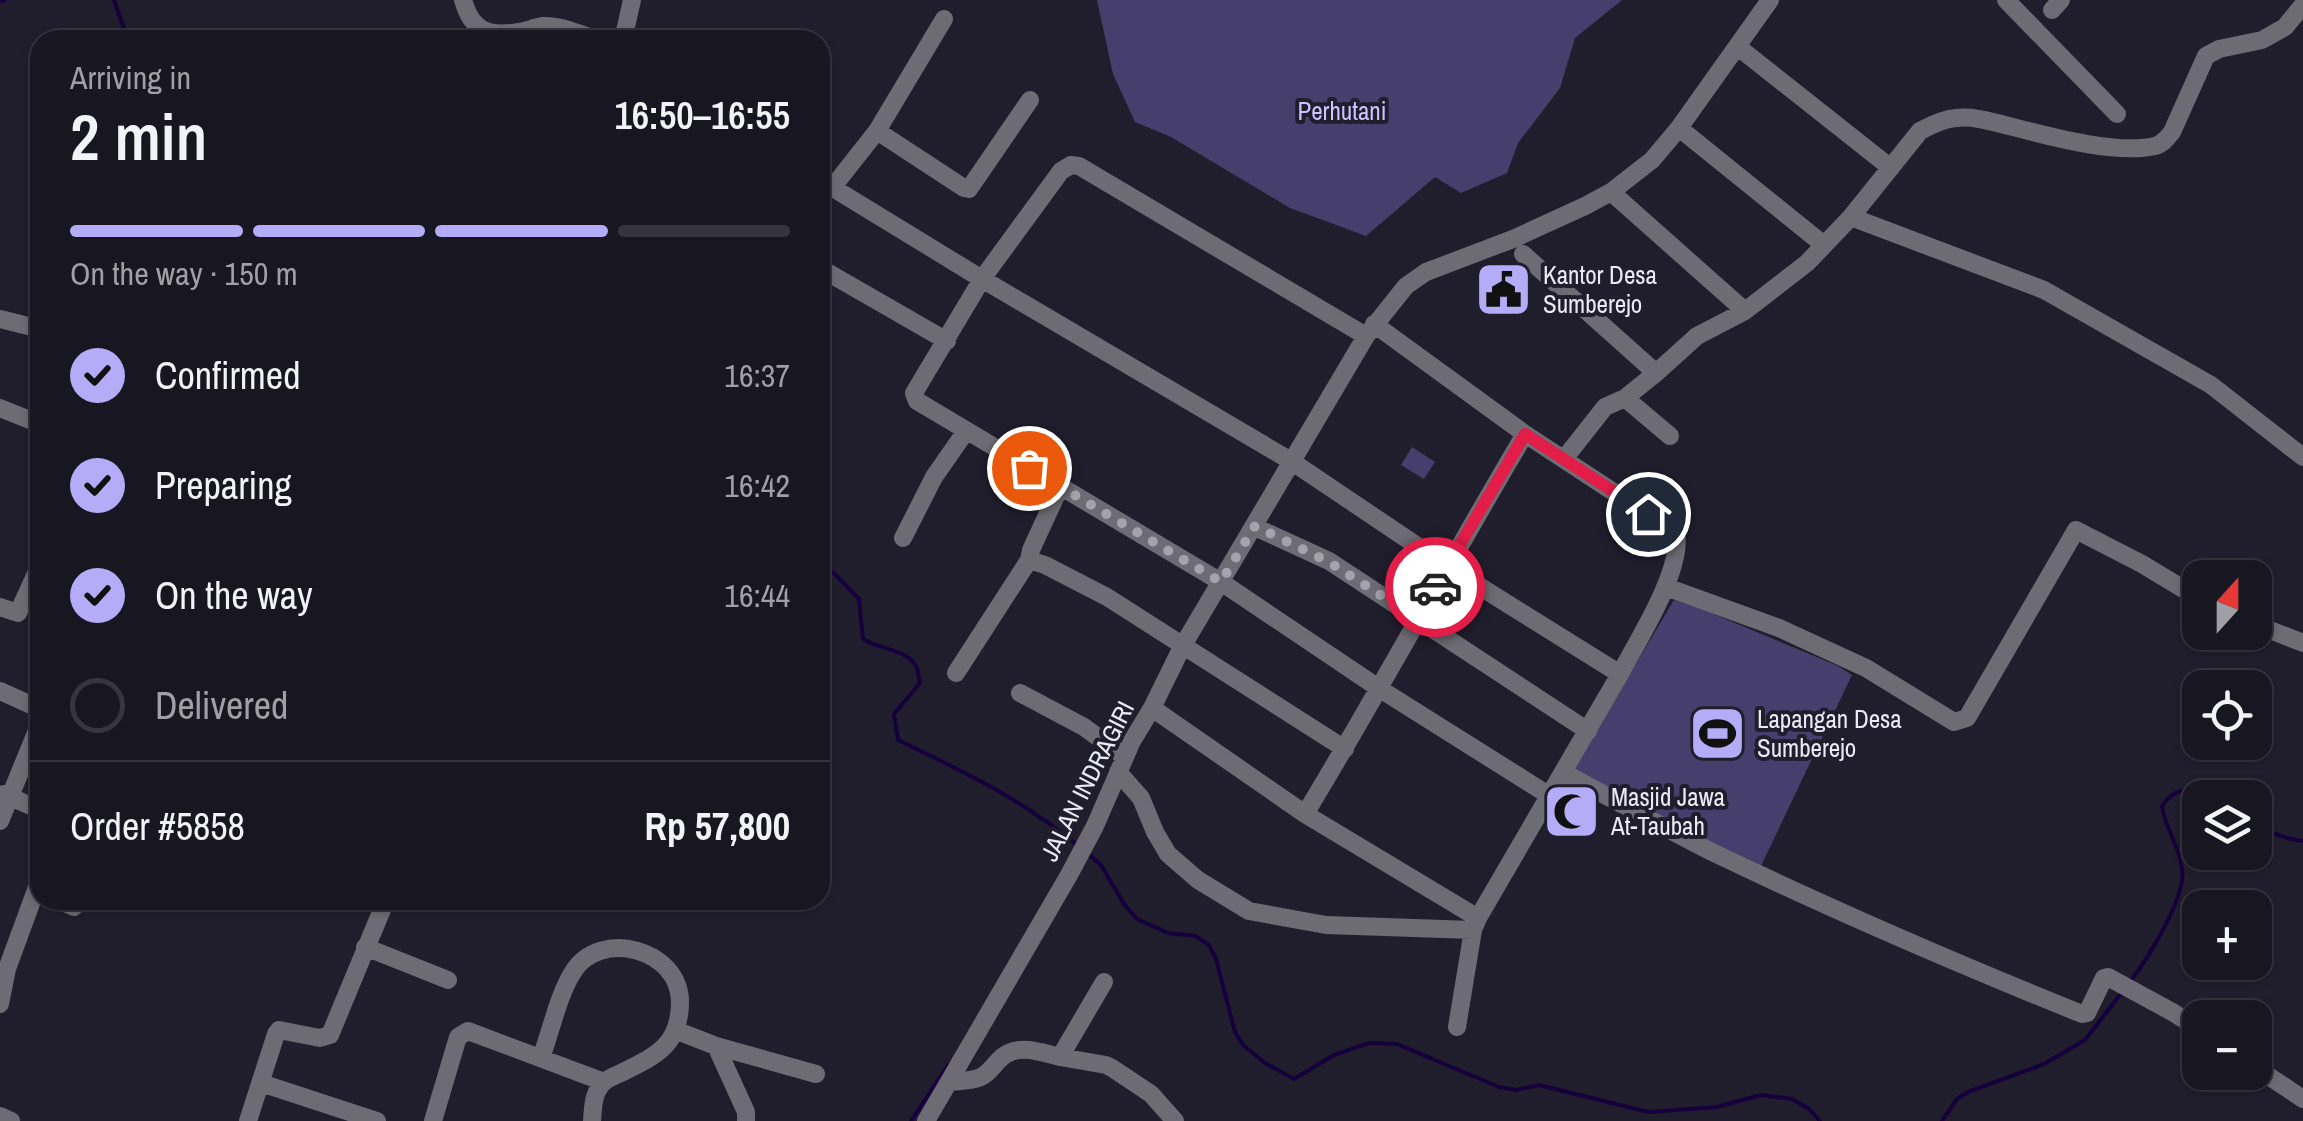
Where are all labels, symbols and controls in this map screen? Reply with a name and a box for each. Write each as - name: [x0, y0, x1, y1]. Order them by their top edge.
- text: Arriving in: [70, 56, 191, 99]
- text: 16:50–16:55: [614, 90, 790, 141]
- text: 2 min: [70, 93, 207, 180]
- park label: Perhutani: [1298, 94, 1386, 128]
- text: On the way · 150 m: [70, 252, 298, 295]
- place label: Kantor Desa Sumberejo: [1543, 258, 1658, 321]
- public building icon: Kantor Desa Sumberejo: [1474, 259, 1534, 319]
- icon: check: [70, 348, 125, 403]
- text: Confirmed: [155, 350, 300, 401]
- text: 16:37: [724, 354, 790, 397]
- pin: [987, 426, 1072, 511]
- icon: bag: [1002, 441, 1057, 496]
- icon: check: [70, 458, 125, 513]
- text: Preparing: [155, 460, 292, 511]
- text: 16:42: [724, 464, 790, 507]
- pin: [1606, 472, 1691, 557]
- icon: home: [1621, 487, 1676, 542]
- courier: [1385, 537, 1485, 637]
- icon: car: [1408, 560, 1463, 615]
- north arrow: [2182, 560, 2272, 650]
- map controls: [2182, 560, 2272, 1090]
- icon: check: [70, 568, 125, 623]
- text: On the way: [155, 570, 313, 621]
- text: 16:44: [724, 574, 790, 617]
- button: locate: [2182, 670, 2272, 760]
- text: Delivered: [155, 680, 288, 731]
- street label: JALAN INDRAGIRI: [1032, 695, 1142, 867]
- place label: Lapangan Desa Sumberejo: [1757, 702, 1902, 765]
- sports icon: Lapangan Desa Sumberejo: [1688, 703, 1748, 763]
- place label: Masjid Jawa At-Taubah: [1610, 780, 1726, 843]
- button: layers: [2182, 780, 2272, 870]
- mosque icon: Masjid Jawa At-Taubah: [1542, 781, 1602, 841]
- text: Order #5858: [70, 801, 245, 852]
- text: Rp 57,800: [644, 801, 790, 852]
- button: +: [2182, 890, 2272, 980]
- button: −: [2182, 1000, 2272, 1090]

